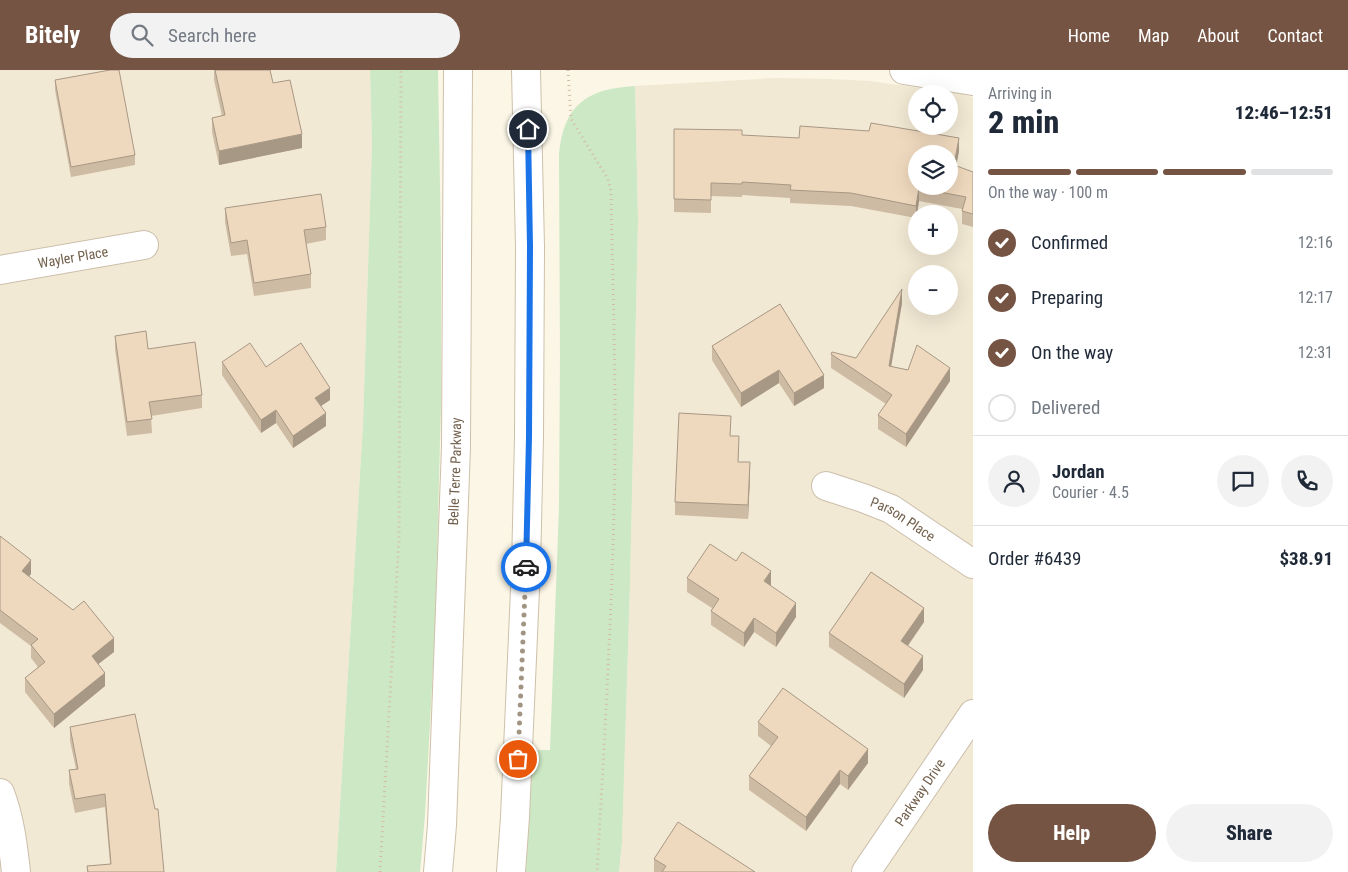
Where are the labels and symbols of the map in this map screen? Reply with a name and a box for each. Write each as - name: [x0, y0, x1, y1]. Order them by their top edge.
- pin: [507, 108, 549, 150]
- street label: Wayler Place: [37, 243, 110, 271]
- street label: Belle Terre Parkway: [445, 417, 464, 526]
- street label: Parson Place: [868, 494, 939, 545]
- courier: [501, 542, 551, 592]
- pin: [497, 738, 539, 780]
- street label: Parkway Drive: [891, 755, 948, 829]

